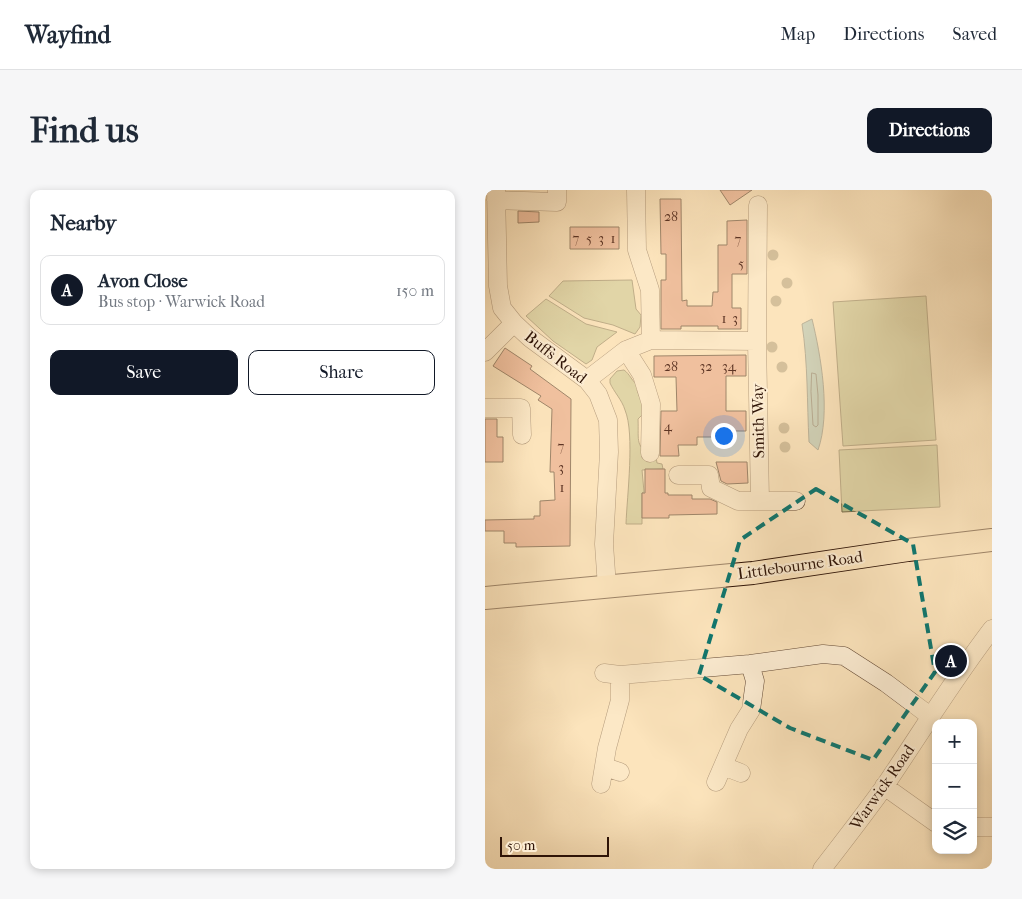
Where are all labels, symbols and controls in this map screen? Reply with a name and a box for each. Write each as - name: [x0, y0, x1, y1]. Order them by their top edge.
- text: Wayfind: [25, 21, 111, 49]
- text: Map: [781, 24, 815, 45]
- text: Directions: [843, 24, 924, 45]
- text: Saved: [952, 24, 997, 45]
- button: Directions: [867, 108, 992, 153]
- text: Find us: [30, 110, 139, 151]
- house number: 28: [664, 208, 678, 225]
- text: Nearby: [50, 211, 116, 235]
- house number: 7: [573, 230, 580, 247]
- house number: 5: [586, 230, 592, 247]
- house number: 3: [598, 230, 604, 247]
- house number: 1: [611, 230, 616, 247]
- house number: 7: [735, 231, 742, 248]
- house number: 5: [738, 255, 744, 272]
- text: Avon Close: [98, 270, 188, 292]
- text: A: [62, 281, 72, 300]
- text: 150 m: [396, 281, 434, 300]
- text: Bus stop · Warwick Road: [98, 292, 265, 311]
- house number: 1: [722, 310, 727, 327]
- house number: 3: [732, 310, 738, 327]
- street label: Buffs Road: [521, 327, 591, 387]
- button: Save: [50, 350, 238, 395]
- button: Share: [248, 350, 435, 395]
- house number: 28: [664, 358, 678, 375]
- house number: 32: [700, 358, 712, 375]
- house number: 34: [722, 358, 737, 375]
- street label: Smith Way: [748, 383, 768, 458]
- house number: 4: [664, 418, 673, 435]
- your location: [711, 423, 737, 449]
- house number: 7: [558, 438, 565, 455]
- house number: 3: [558, 459, 564, 476]
- house number: 1: [560, 479, 565, 496]
- street label: Littlebourne Road: [736, 547, 864, 583]
- pin: A: [935, 642, 967, 680]
- map controls: [932, 719, 977, 854]
- button: +: [932, 719, 977, 764]
- street label: Warwick Road: [845, 740, 919, 834]
- button: −: [932, 764, 977, 809]
- button: layers: [932, 809, 977, 854]
- scale bar: [500, 834, 609, 857]
- text: 50 m: [507, 837, 535, 854]

